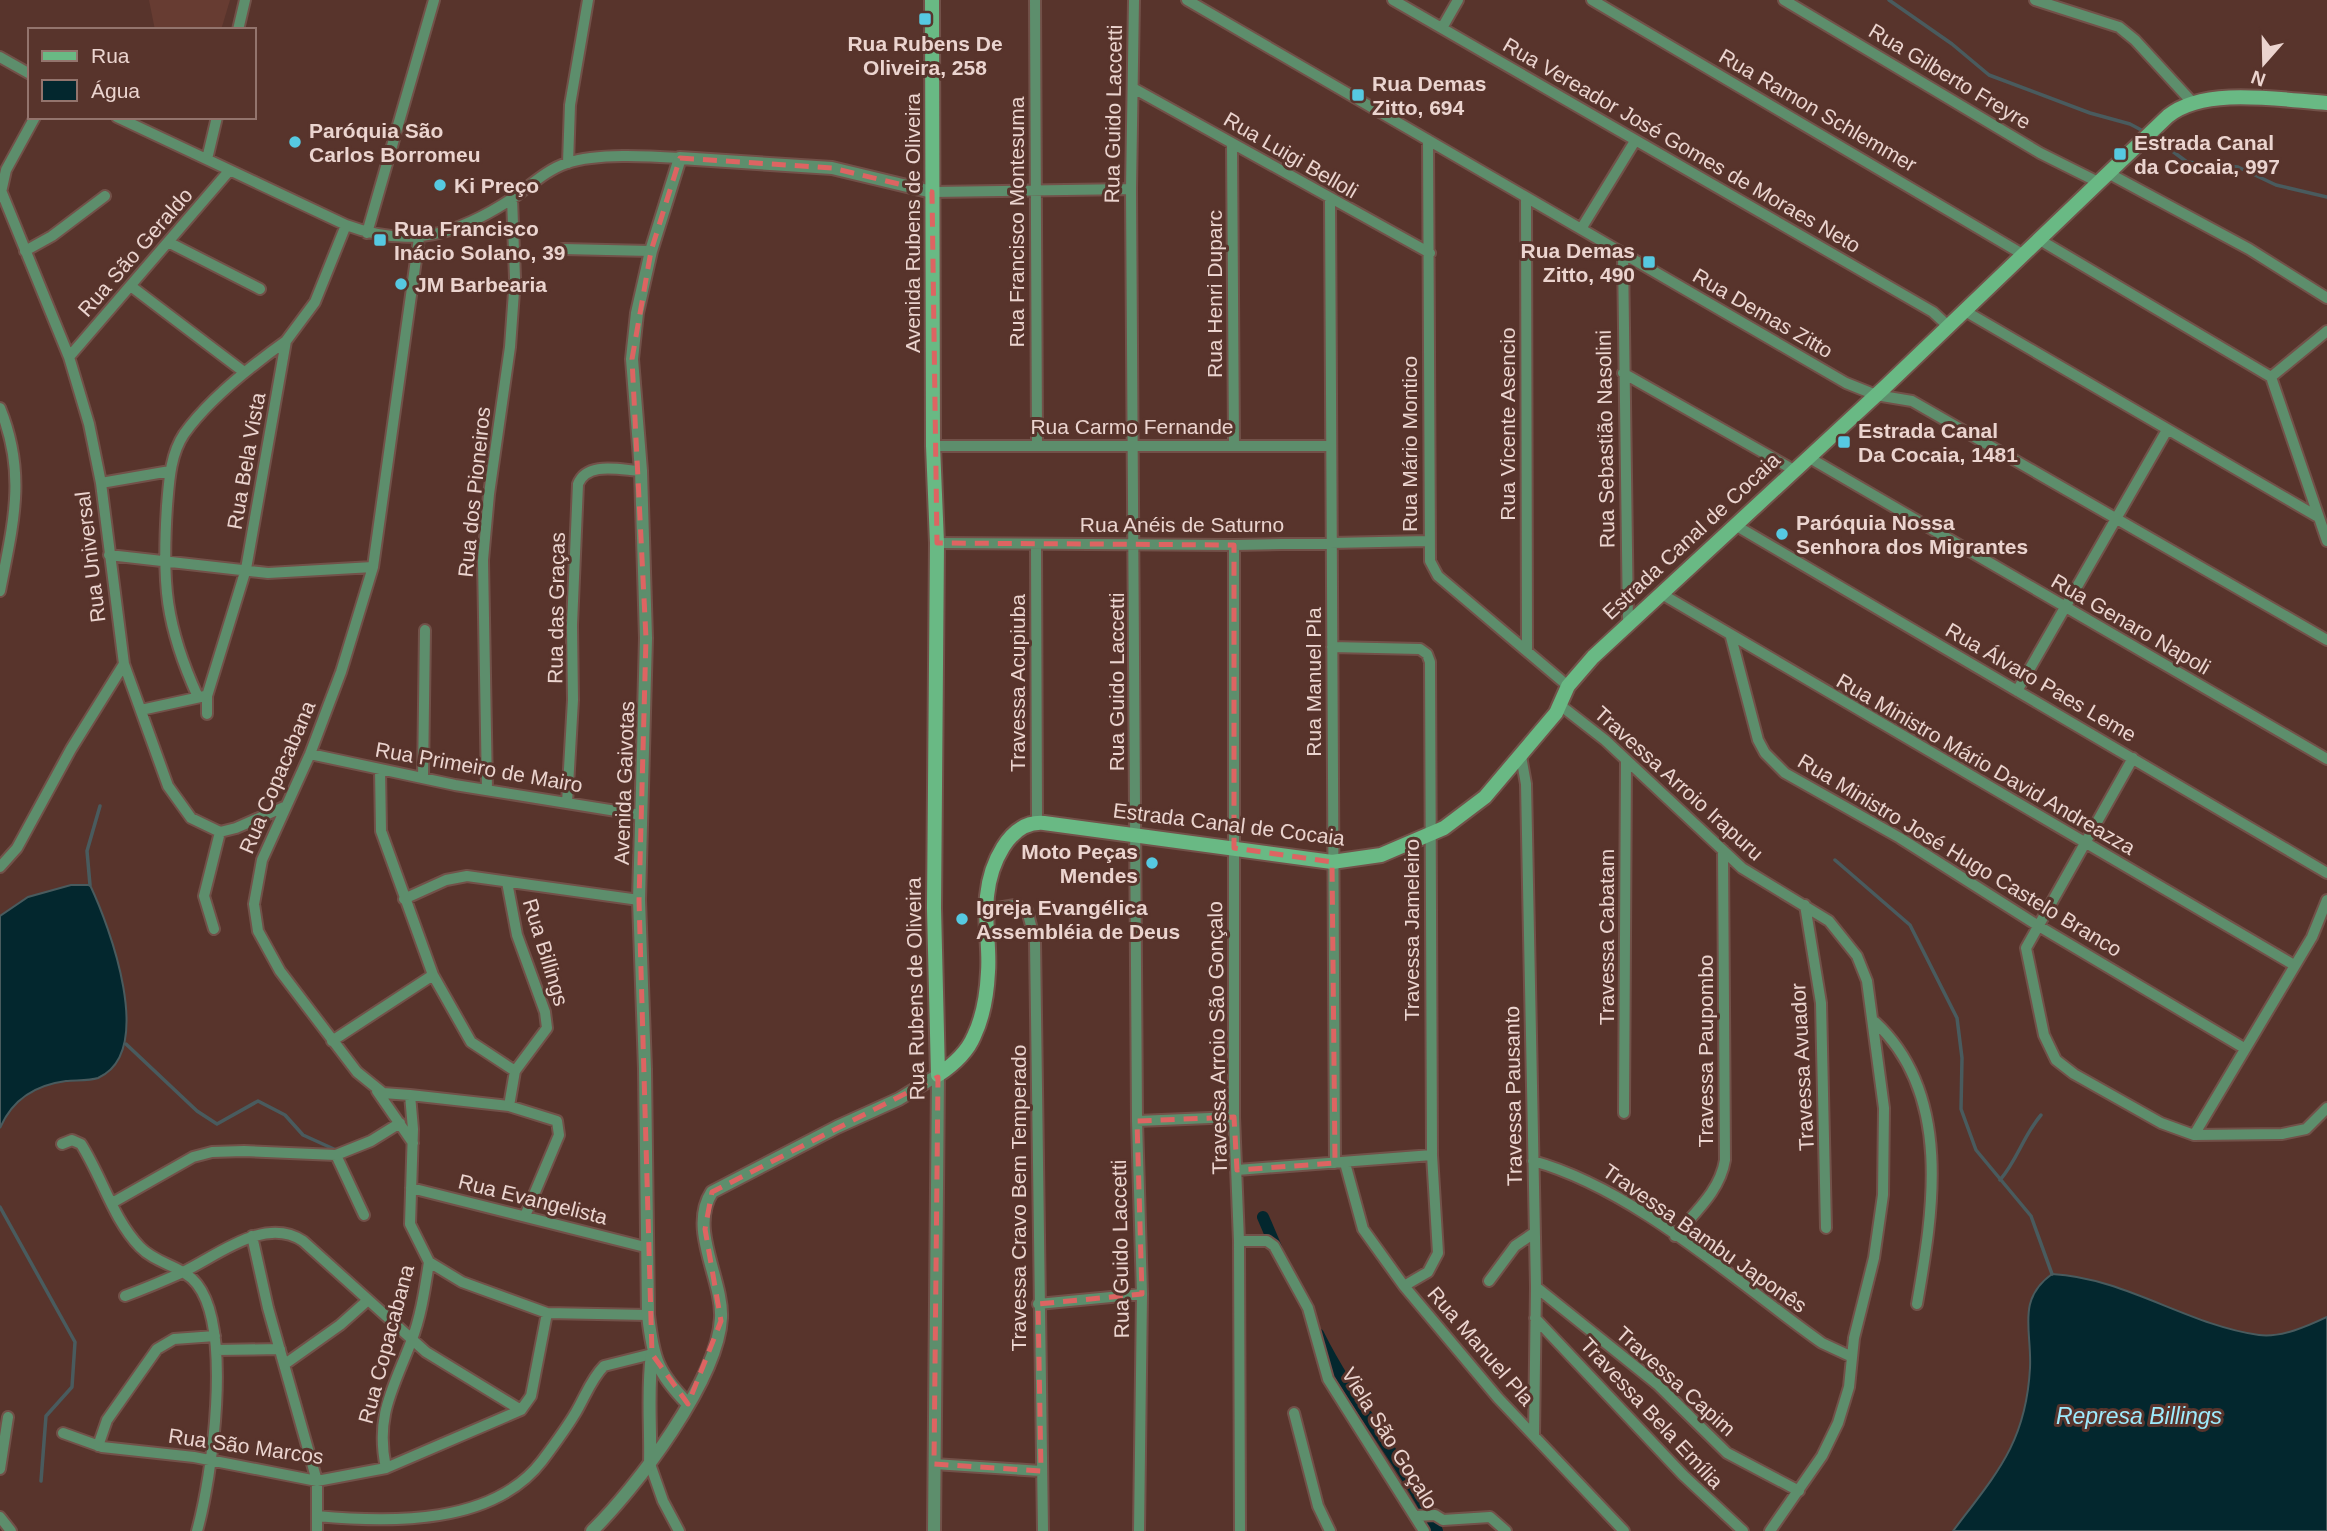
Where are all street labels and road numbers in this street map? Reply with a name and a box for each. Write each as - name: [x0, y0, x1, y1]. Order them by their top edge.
- street label: Rua Gilberto Freyre: [1865, 19, 2035, 133]
- street label: Rua Guido Laccetti: [1100, 25, 1126, 203]
- street label: Rua Vereador José Gomes de Moraes Neto: [1499, 33, 1865, 257]
- street label: Rua Ramon Schlemmer: [1715, 44, 1921, 176]
- street label: Avenida Rubens de Oliveira: [901, 93, 924, 353]
- street label: Rua Francisco Montesuma: [1005, 96, 1028, 347]
- street label: Rua Luigi Belloli: [1220, 107, 1362, 203]
- street label: Rua São Geraldo: [73, 183, 197, 321]
- street label: Rua Henri Duparc: [1203, 210, 1226, 378]
- street label: Rua Demas Zitto: [1689, 264, 1837, 362]
- street label: Rua Vicente Asencio: [1496, 327, 1519, 521]
- street label: Rua Sebastião Nasolini: [1592, 330, 1618, 548]
- street label: Rua Mário Montico: [1398, 356, 1421, 532]
- street label: Rua Bela Vista: [223, 390, 269, 531]
- street label: Rua dos Pioneiros: [454, 405, 494, 579]
- street label: Rua Carmo Fernande: [1030, 415, 1234, 438]
- street label: Estrada Canal de Cocaia: [1598, 448, 1784, 624]
- street label: Rua Universal: [71, 490, 109, 624]
- street label: Rua Anéis de Saturno: [1080, 513, 1284, 536]
- street label: Rua das Graças: [543, 532, 569, 684]
- street label: Rua Genaro Napoli: [2047, 569, 2215, 679]
- street label: Rua Guido Laccetti: [1105, 593, 1128, 771]
- street label: Travessa Acupiuba: [1006, 594, 1029, 772]
- street label: Rua Manuel Pla: [1302, 607, 1325, 757]
- street label: Rua Álvaro Paes Leme: [1942, 618, 2140, 746]
- street label: Rua Ministro Mário David Andreazza: [1833, 669, 2140, 859]
- street label: Rua Copacabana: [234, 697, 320, 857]
- street label: Avenida Gaivotas: [610, 701, 638, 865]
- street label: Travessa Arroio Irapuru: [1590, 701, 1768, 865]
- street label: Rua Primeiro de Mairo: [374, 737, 584, 797]
- street label: Rua Ministro José Hugo Castelo Branco: [1794, 749, 2126, 961]
- street label: Estrada Canal de Cocaia: [1112, 798, 1347, 850]
- street label: Travessa Jameleiro: [1400, 839, 1423, 1021]
- street label: Travessa Cabatam: [1595, 849, 1618, 1025]
- street label: Rua Rubens de Oliveira: [902, 877, 928, 1101]
- street label: Rua Billings: [519, 896, 573, 1008]
- street label: Travessa Arroio São Gonçalo: [1203, 901, 1231, 1175]
- street label: Travessa Paupombo: [1694, 955, 1717, 1148]
- street label: Travessa Avuador: [1786, 982, 1818, 1152]
- street label: Travessa Pausanto: [1500, 1006, 1526, 1186]
- street label: Travessa Cravo Bem Temperado: [1007, 1045, 1030, 1351]
- street label: Travessa Bambu Japonês: [1599, 1159, 1811, 1317]
- street label: Rua Guido Laccetti: [1107, 1160, 1133, 1338]
- street label: Rua Evangelista: [456, 1169, 610, 1229]
- street label: Rua Copacabana: [354, 1262, 418, 1426]
- street label: Rua Manuel Pla: [1423, 1282, 1539, 1410]
- street label: Travessa Capim: [1612, 1322, 1740, 1440]
- street label: Travessa Bela Emília: [1576, 1333, 1728, 1493]
- street label: Viela São Goçalo: [1337, 1363, 1443, 1513]
- street label: Rua São Marcos: [167, 1424, 325, 1468]

